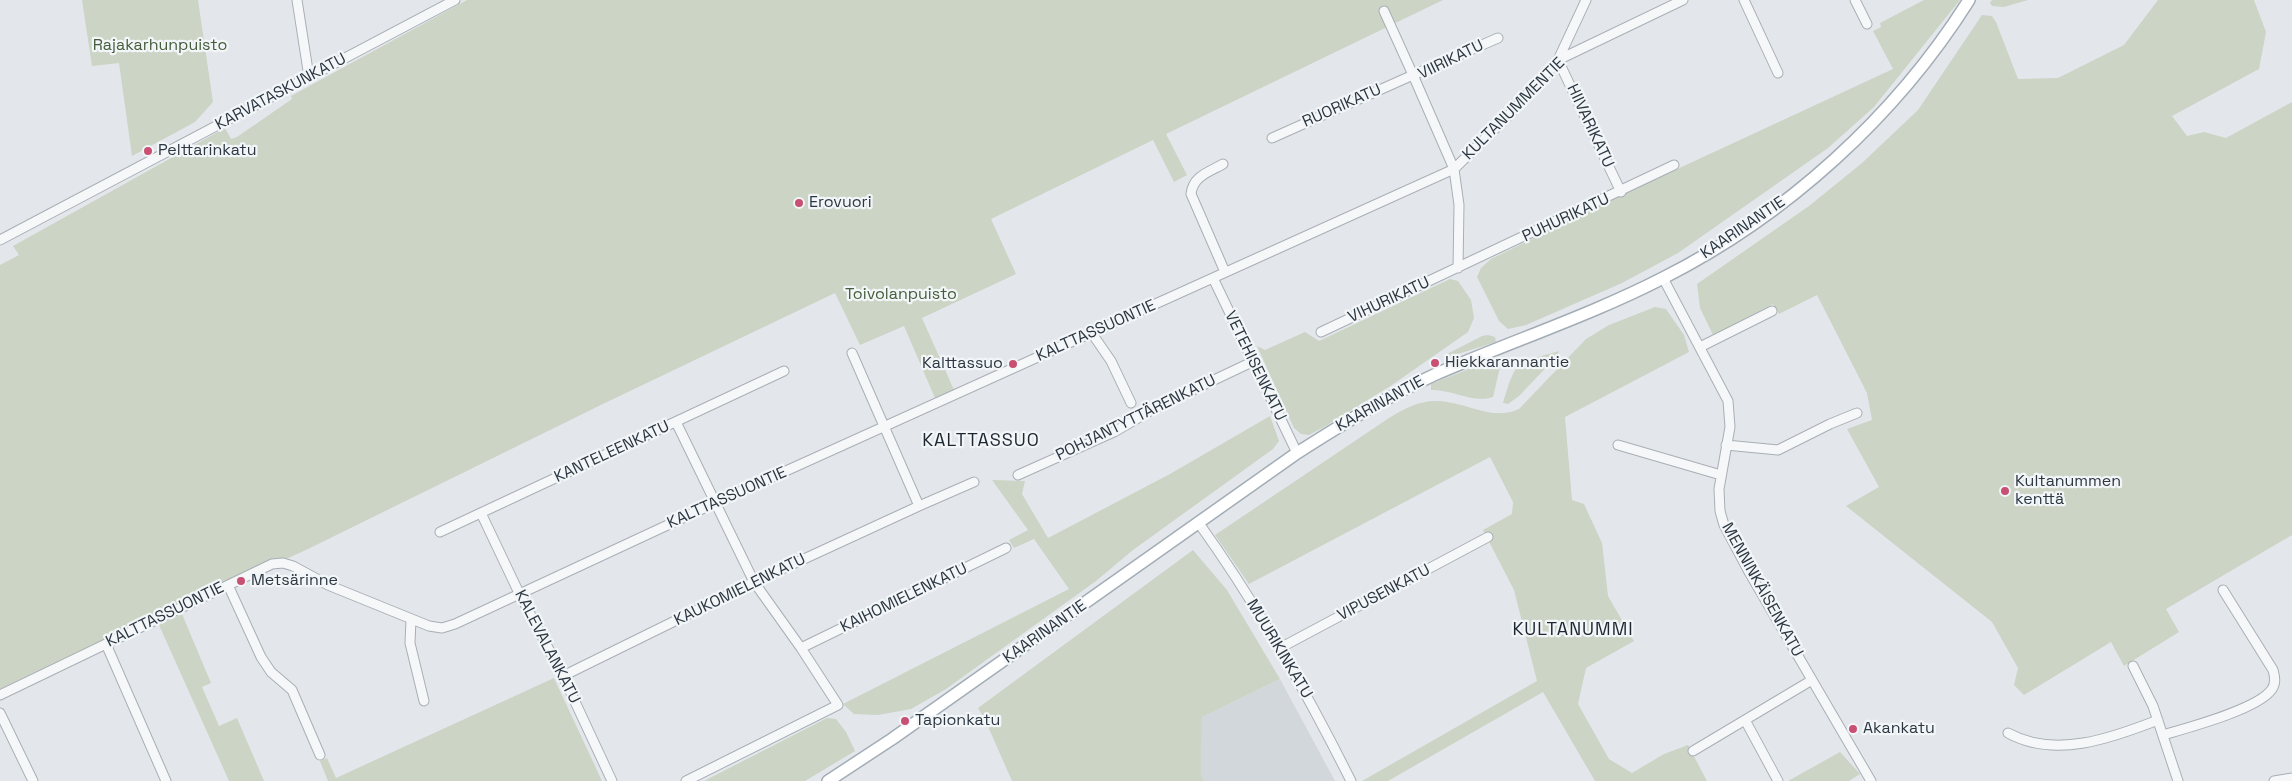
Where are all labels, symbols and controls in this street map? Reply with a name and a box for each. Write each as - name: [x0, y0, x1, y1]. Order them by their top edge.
- park label: Rajakarhunpuisto: [93, 36, 227, 56]
- street label: VIIRIKATU: [1415, 36, 1487, 84]
- street label: KARVATASKUNKATU: [212, 49, 350, 135]
- street label: KULTANUMMENTIE: [1459, 54, 1569, 164]
- street label: RUORIKATU: [1300, 80, 1384, 132]
- street label: HIIVARIKATU: [1562, 81, 1618, 171]
- place label: Pelttarinkatu: [158, 141, 256, 161]
- marker: Pelttarinkatu: [142, 145, 154, 157]
- street label: PUHURIKATU: [1519, 189, 1613, 247]
- place label: Erovuori: [809, 193, 872, 213]
- street label: KAARINANTIE: [1697, 193, 1789, 263]
- marker: Erovuori: [793, 197, 805, 209]
- street label: VIHURIKATU: [1345, 273, 1433, 327]
- park label: Toivolanpuisto: [845, 285, 957, 305]
- street label: KALTTASSUONTIE: [1033, 296, 1159, 366]
- street label: VETEHISENKATU: [1220, 308, 1290, 424]
- place label: Hiekkarannantie: [1445, 353, 1569, 373]
- place label: Kalttassuo: [922, 354, 1003, 374]
- marker: Hiekkarannantie: [1429, 357, 1441, 369]
- marker: Kalttassuo: [1007, 358, 1019, 370]
- street label: POHJANTYTTÄRENKATU: [1053, 371, 1219, 465]
- street label: KAARINANTIE: [1333, 372, 1427, 436]
- street label: KANTELEENKATU: [551, 417, 673, 487]
- district label: KALTTASSUO: [921, 430, 1041, 452]
- street label: KALTTASSUONTIE: [664, 463, 790, 533]
- place label: Kultanummen kenttä: [2015, 472, 2121, 510]
- marker: Kultanummen kenttä: [1999, 485, 2011, 497]
- street label: MENNINKÄISENKATU: [1717, 520, 1807, 660]
- street label: KAUKOMIELENKATU: [671, 550, 809, 630]
- street label: KAIHOMIELENKATU: [837, 559, 971, 637]
- street label: VIPUSENKATU: [1334, 561, 1434, 625]
- place label: Metsärinne: [251, 571, 338, 591]
- marker: Metsärinne: [235, 575, 247, 587]
- street label: KALTTASSUONTIE: [103, 578, 227, 652]
- street label: KALEVALANKATU: [510, 587, 584, 707]
- street label: KAARINANTIE: [1000, 596, 1090, 668]
- street label: MUURIKINKATU: [1242, 596, 1316, 702]
- district label: KULTANUMMI: [1511, 619, 1635, 641]
- place label: Tapionkatu: [915, 711, 1000, 731]
- marker: Tapionkatu: [899, 715, 911, 727]
- place label: Akankatu: [1863, 719, 1935, 739]
- marker: Akankatu: [1847, 723, 1859, 735]

